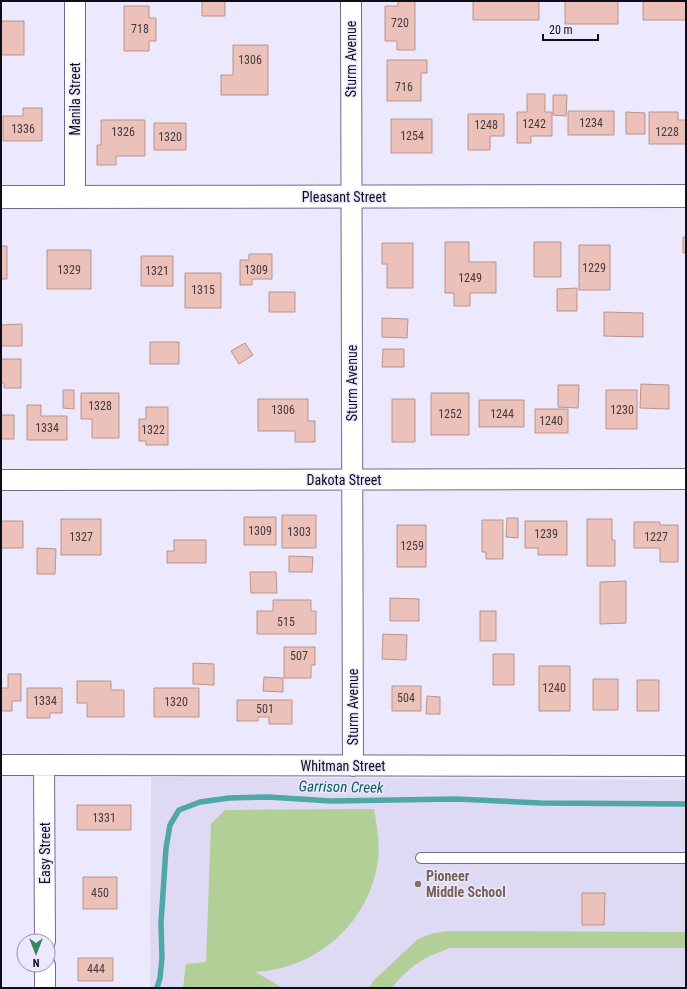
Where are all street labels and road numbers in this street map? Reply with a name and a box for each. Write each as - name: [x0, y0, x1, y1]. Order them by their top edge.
- street label: Sturm Avenue: [343, 20, 359, 97]
- street label: Manila Street: [67, 62, 83, 136]
- street label: Pleasant Street: [302, 189, 386, 205]
- street label: Sturm Avenue: [344, 344, 360, 421]
- street label: Dakota Street: [307, 472, 381, 488]
- street label: Sturm Avenue: [345, 668, 361, 745]
- street label: Whitman Street: [301, 758, 385, 774]
- street label: Easy Street: [37, 822, 53, 884]

